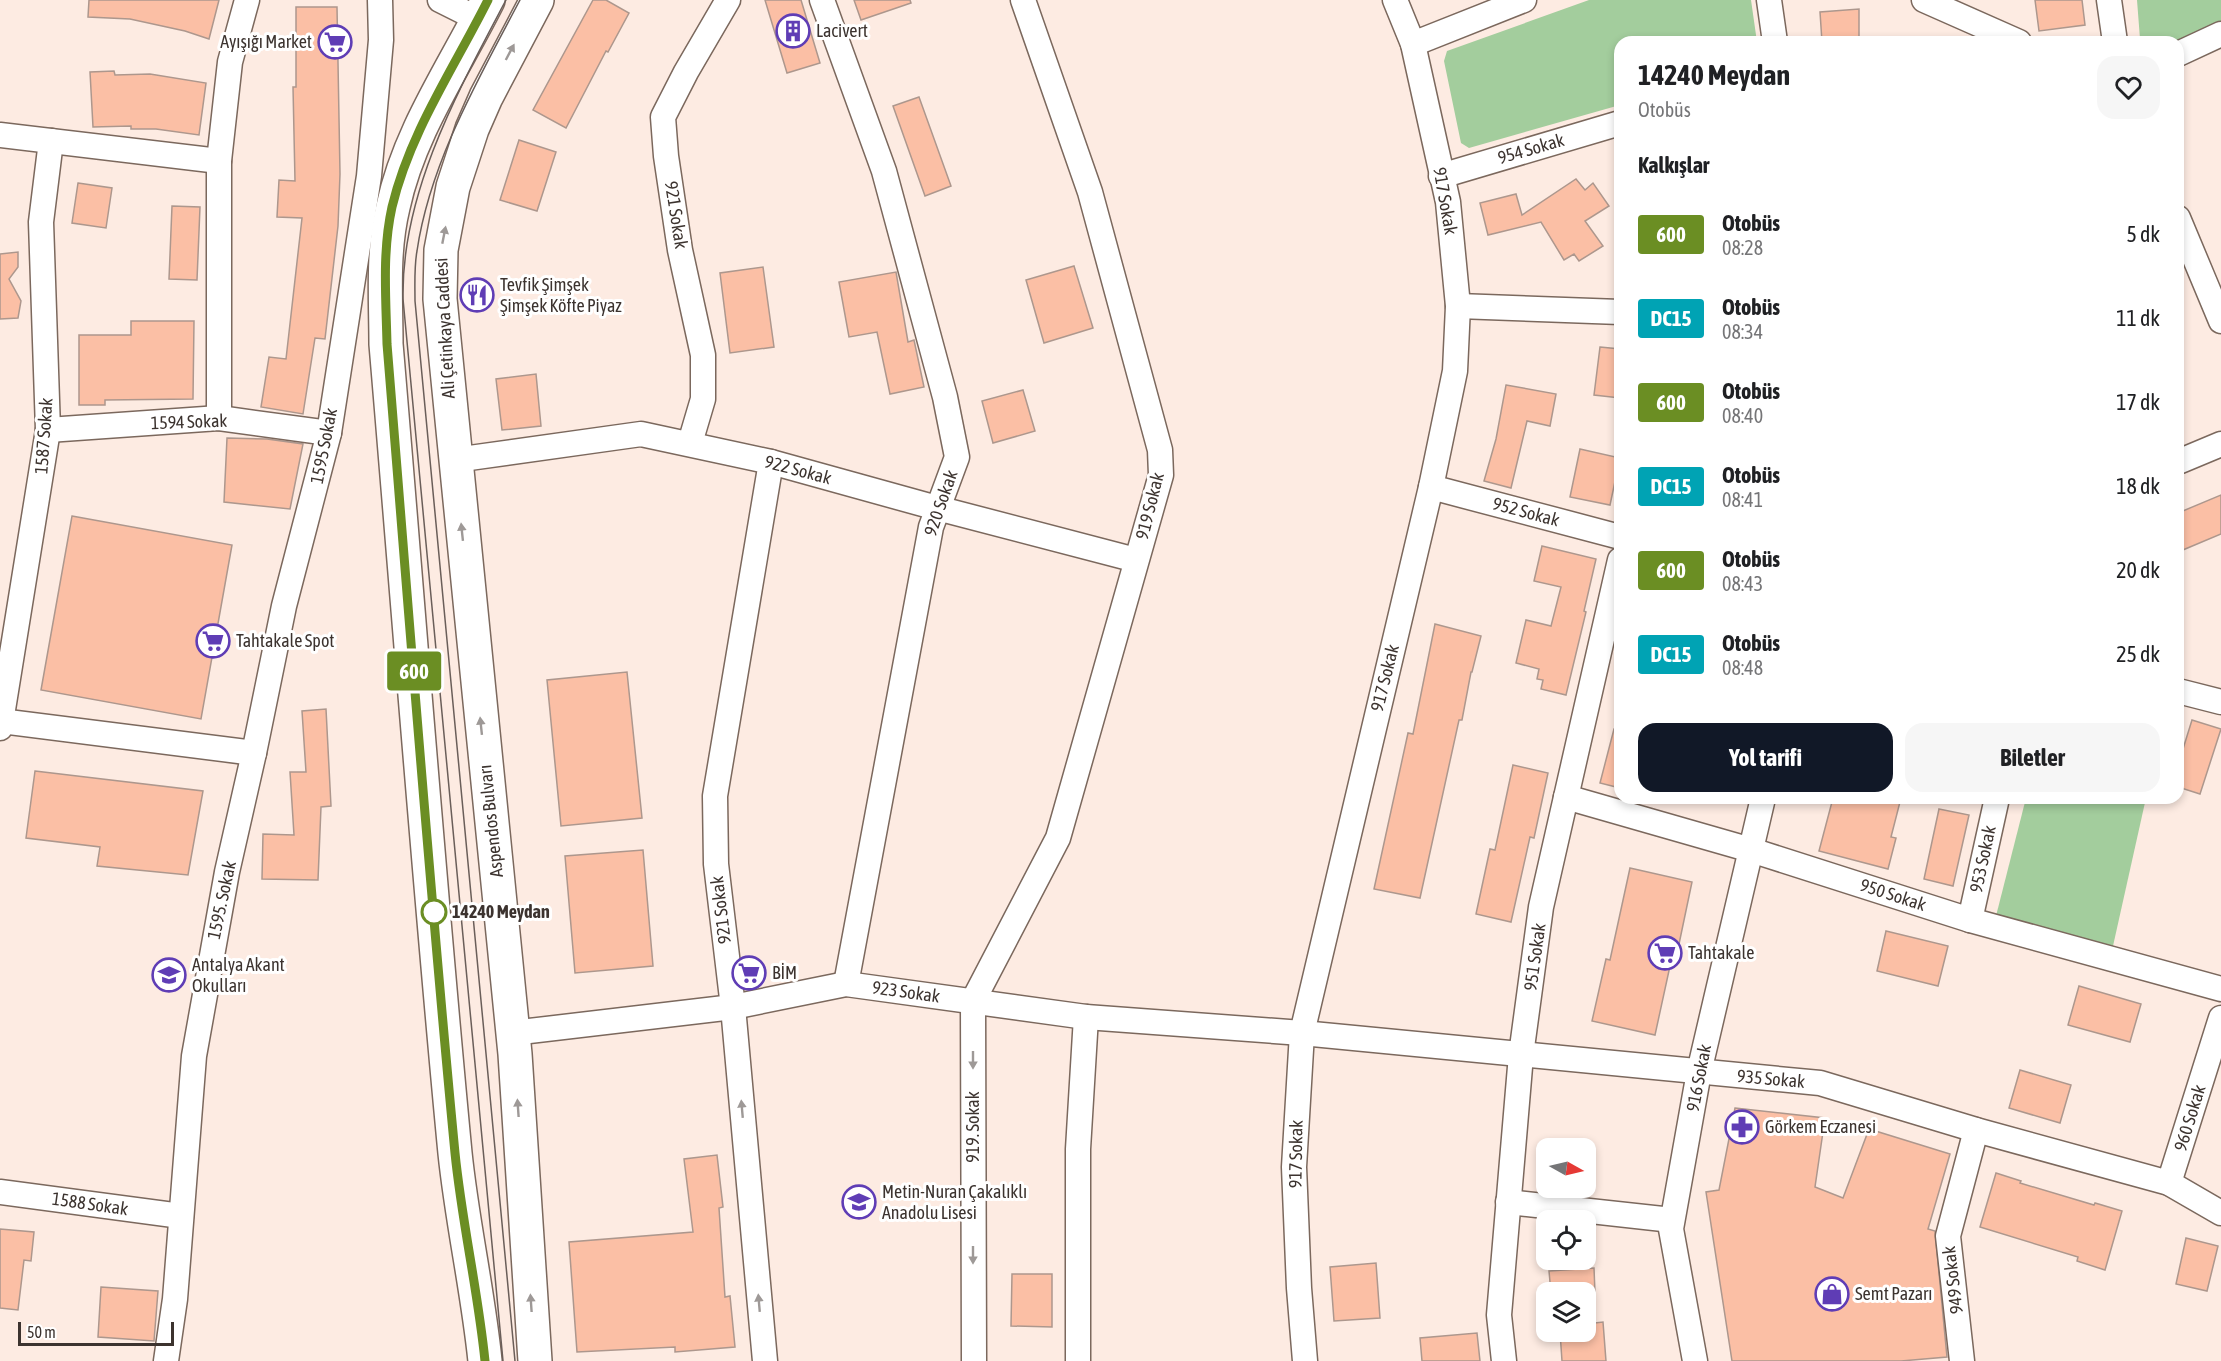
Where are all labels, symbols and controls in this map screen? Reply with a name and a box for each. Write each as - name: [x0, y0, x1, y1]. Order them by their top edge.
- building icon: Lacivert: [775, 13, 811, 49]
- place label: Lacivert: [816, 20, 868, 41]
- supermarket icon: Ayışığı Market: [317, 24, 353, 60]
- place label: Ayışığı Market: [220, 31, 312, 52]
- one-way arrow: [505, 44, 514, 61]
- button: heart: [2097, 56, 2160, 119]
- text: 14240 Meydan: [1638, 59, 1790, 91]
- text: Otobüs: [1638, 98, 1691, 121]
- street label: 954 Sokak: [1495, 129, 1567, 168]
- text: Kalkışlar: [1638, 152, 1709, 178]
- street label: 917 Sokak: [1429, 166, 1462, 236]
- street label: 921 Sokak: [661, 180, 692, 250]
- text: Otobüs: [1722, 210, 1780, 236]
- text: 5 dk: [2127, 221, 2160, 247]
- text: 600: [1656, 222, 1686, 246]
- one-way arrow: [440, 225, 449, 244]
- text: 08:28: [1722, 236, 1763, 259]
- street label: Ali Çetinkaya Caddesi: [430, 257, 459, 399]
- place label: Tevfik Şimşek Şimşek Köfte Piyaz: [500, 274, 622, 316]
- restaurant icon: Tevfik Şimşek Şimşek Köfte Piyaz: [459, 277, 495, 313]
- text: Otobüs: [1722, 294, 1780, 320]
- text: 11 dk: [2116, 305, 2160, 331]
- text: DC15: [1651, 306, 1691, 330]
- text: 08:34: [1722, 320, 1763, 343]
- text: Otobüs: [1722, 378, 1780, 404]
- text: 17 dk: [2116, 389, 2160, 415]
- text: 600: [1656, 390, 1686, 414]
- street label: 1587 Sokak: [30, 397, 57, 475]
- text: 08:40: [1722, 404, 1763, 427]
- street label: 1595 Sokak: [306, 406, 341, 485]
- street label: 1594 Sokak: [150, 410, 228, 433]
- street label: 922 Sokak: [763, 451, 834, 488]
- text: Otobüs: [1722, 462, 1780, 488]
- street label: 920 Sokak: [920, 467, 962, 538]
- street label: 919 Sokak: [1131, 470, 1168, 541]
- text: 18 dk: [2116, 473, 2160, 499]
- text: DC15: [1651, 474, 1691, 498]
- text: 08:41: [1722, 488, 1763, 511]
- street label: 952 Sokak: [1491, 493, 1562, 530]
- one-way arrow: [457, 522, 467, 541]
- text: Otobüs: [1722, 546, 1780, 572]
- text: 20 dk: [2116, 557, 2160, 583]
- text: 600: [1656, 558, 1686, 582]
- text: 08:43: [1722, 572, 1763, 595]
- supermarket icon: Tahtakale Spot: [195, 623, 231, 659]
- place label: Tahtakale Spot: [236, 630, 335, 651]
- text: Otobüs: [1722, 630, 1780, 656]
- text: 25 dk: [2116, 641, 2160, 667]
- street label: 917 Sokak: [1366, 642, 1403, 713]
- text: DC15: [1651, 642, 1691, 666]
- line badge: 600: [380, 652, 448, 690]
- text: 08:48: [1722, 656, 1763, 679]
- text: 600: [399, 659, 429, 683]
- one-way arrow: [476, 716, 486, 735]
- button: Yol tarifi: [1638, 723, 1893, 792]
- button: Biletler: [1905, 723, 2160, 792]
- street label: Aspendos Bulvarı: [474, 764, 507, 878]
- street label: 953 Sokak: [1965, 823, 2000, 894]
- street label: 1595. Sokak: [203, 859, 240, 941]
- street label: 950 Sokak: [1858, 874, 1929, 915]
- street label: 921 Sokak: [706, 875, 735, 945]
- marker: 14240 Meydan: [421, 899, 447, 925]
- place label: 14240 Meydan: [452, 901, 550, 922]
- street label: 951 Sokak: [1519, 922, 1550, 992]
- supermarket icon: Tahtakale: [1647, 935, 1683, 971]
- place label: Tahtakale: [1688, 942, 1754, 963]
- place label: Antalya Akant Okulları: [192, 954, 285, 996]
- supermarket icon: BİM: [731, 955, 767, 991]
- school or university icon: Antalya Akant Okulları: [151, 957, 187, 993]
- place label: BİM: [772, 962, 797, 983]
- street label: 923 Sokak: [871, 976, 941, 1007]
- street label: 916 Sokak: [1682, 1042, 1715, 1113]
- one-way arrow: [968, 1050, 978, 1069]
- street label: 935 Sokak: [1736, 1065, 1806, 1092]
- street label: 960 Sokak: [2170, 1082, 2210, 1153]
- street label: 919. Sokak: [962, 1091, 983, 1163]
- one-way arrow: [513, 1099, 523, 1118]
- one-way arrow: [737, 1099, 747, 1118]
- pharmacy icon: Görkem Eczanesi: [1724, 1109, 1760, 1145]
- place label: Görkem Eczanesi: [1765, 1116, 1876, 1137]
- street label: 917 Sokak: [1284, 1120, 1307, 1188]
- north arrow: [1536, 1138, 1596, 1198]
- map controls: [1536, 1138, 1596, 1342]
- place label: Metin-Nuran Çakalıklı Anadolu Lisesi: [882, 1181, 1027, 1223]
- school or university icon: Metin-Nuran Çakalıklı Anadolu Lisesi: [841, 1184, 877, 1220]
- street label: 1588 Sokak: [51, 1188, 129, 1219]
- button: locate: [1536, 1210, 1596, 1270]
- one-way arrow: [969, 1245, 978, 1264]
- street label: 949 Sokak: [1938, 1245, 1967, 1315]
- shop icon: Semt Pazarı: [1814, 1276, 1850, 1312]
- button: layers: [1536, 1282, 1596, 1342]
- place label: Semt Pazarı: [1855, 1283, 1932, 1304]
- one-way arrow: [526, 1293, 536, 1312]
- one-way arrow: [754, 1293, 764, 1312]
- scale bar: [18, 1319, 174, 1346]
- text: 50 m: [27, 1323, 56, 1341]

